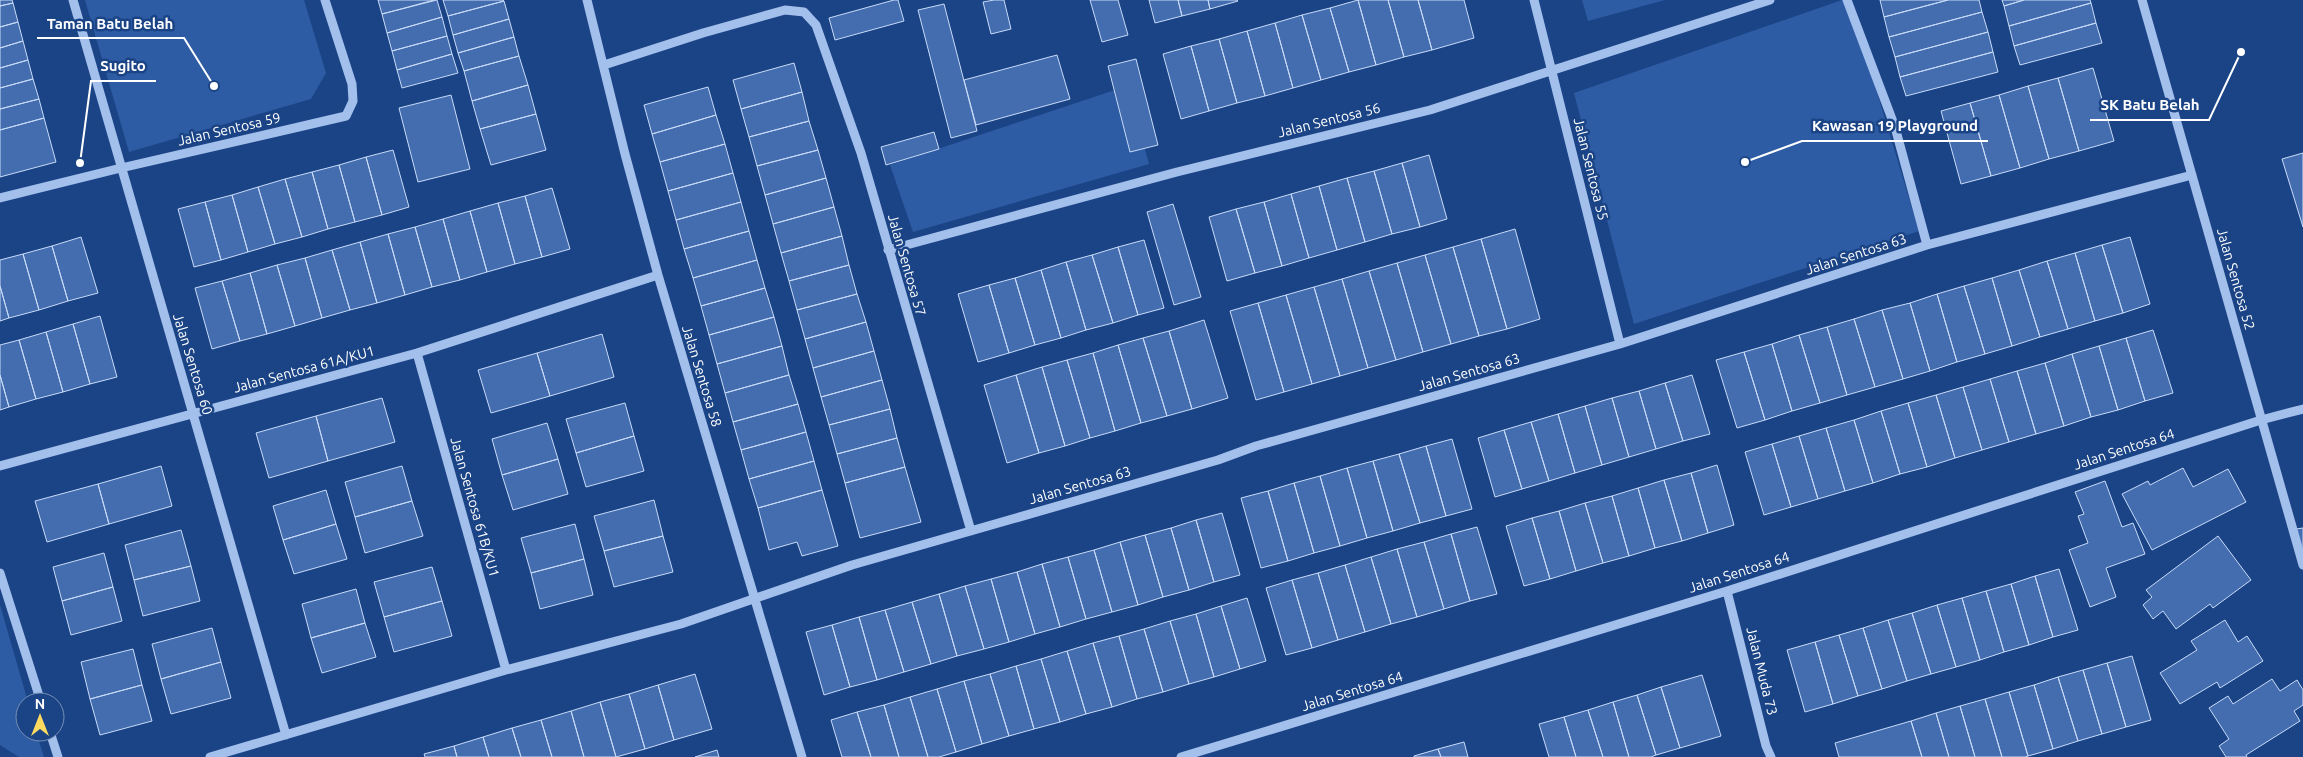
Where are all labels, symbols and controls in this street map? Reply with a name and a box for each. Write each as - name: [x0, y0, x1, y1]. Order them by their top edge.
- callout: Taman Batu Belah: [37, 8, 184, 38]
- text: Taman Batu Belah: [47, 15, 173, 32]
- callout: Sugito: [91, 51, 156, 81]
- text: Sugito: [100, 57, 146, 74]
- callout: SK Batu Belah: [2090, 90, 2209, 120]
- text: SK Batu Belah: [2100, 96, 2200, 113]
- street label: Jalan Sentosa 56: [1276, 99, 1382, 140]
- street label: Jalan Sentosa 59: [176, 109, 282, 149]
- callout: Kawasan 19 Playground: [1802, 111, 1988, 141]
- street label: Jalan Sentosa 55: [1571, 116, 1611, 222]
- text: Kawasan 19 Playground: [1812, 117, 1978, 134]
- street label: Jalan Sentosa 57: [885, 212, 929, 318]
- street label: Jalan Sentosa 52: [2214, 226, 2258, 332]
- street label: Jalan Sentosa 63: [1804, 230, 1908, 278]
- street label: Jalan Sentosa 60: [170, 311, 216, 417]
- street label: Jalan Sentosa 58: [679, 323, 725, 429]
- street label: Jalan Sentosa 61A/KU1: [232, 342, 376, 396]
- street label: Jalan Sentosa 63: [1416, 350, 1522, 394]
- street label: Jalan Sentosa 64: [2072, 425, 2177, 473]
- street label: Jalan Sentosa 61B/KU1: [447, 435, 503, 579]
- street label: Jalan Sentosa 63: [1027, 463, 1133, 507]
- street label: Jalan Sentosa 64: [1687, 548, 1792, 596]
- street label: Jalan Muda 73: [1743, 625, 1781, 717]
- street label: Jalan Sentosa 64: [1299, 668, 1405, 714]
- north arrow: [15, 692, 65, 742]
- text: N: [35, 696, 45, 712]

